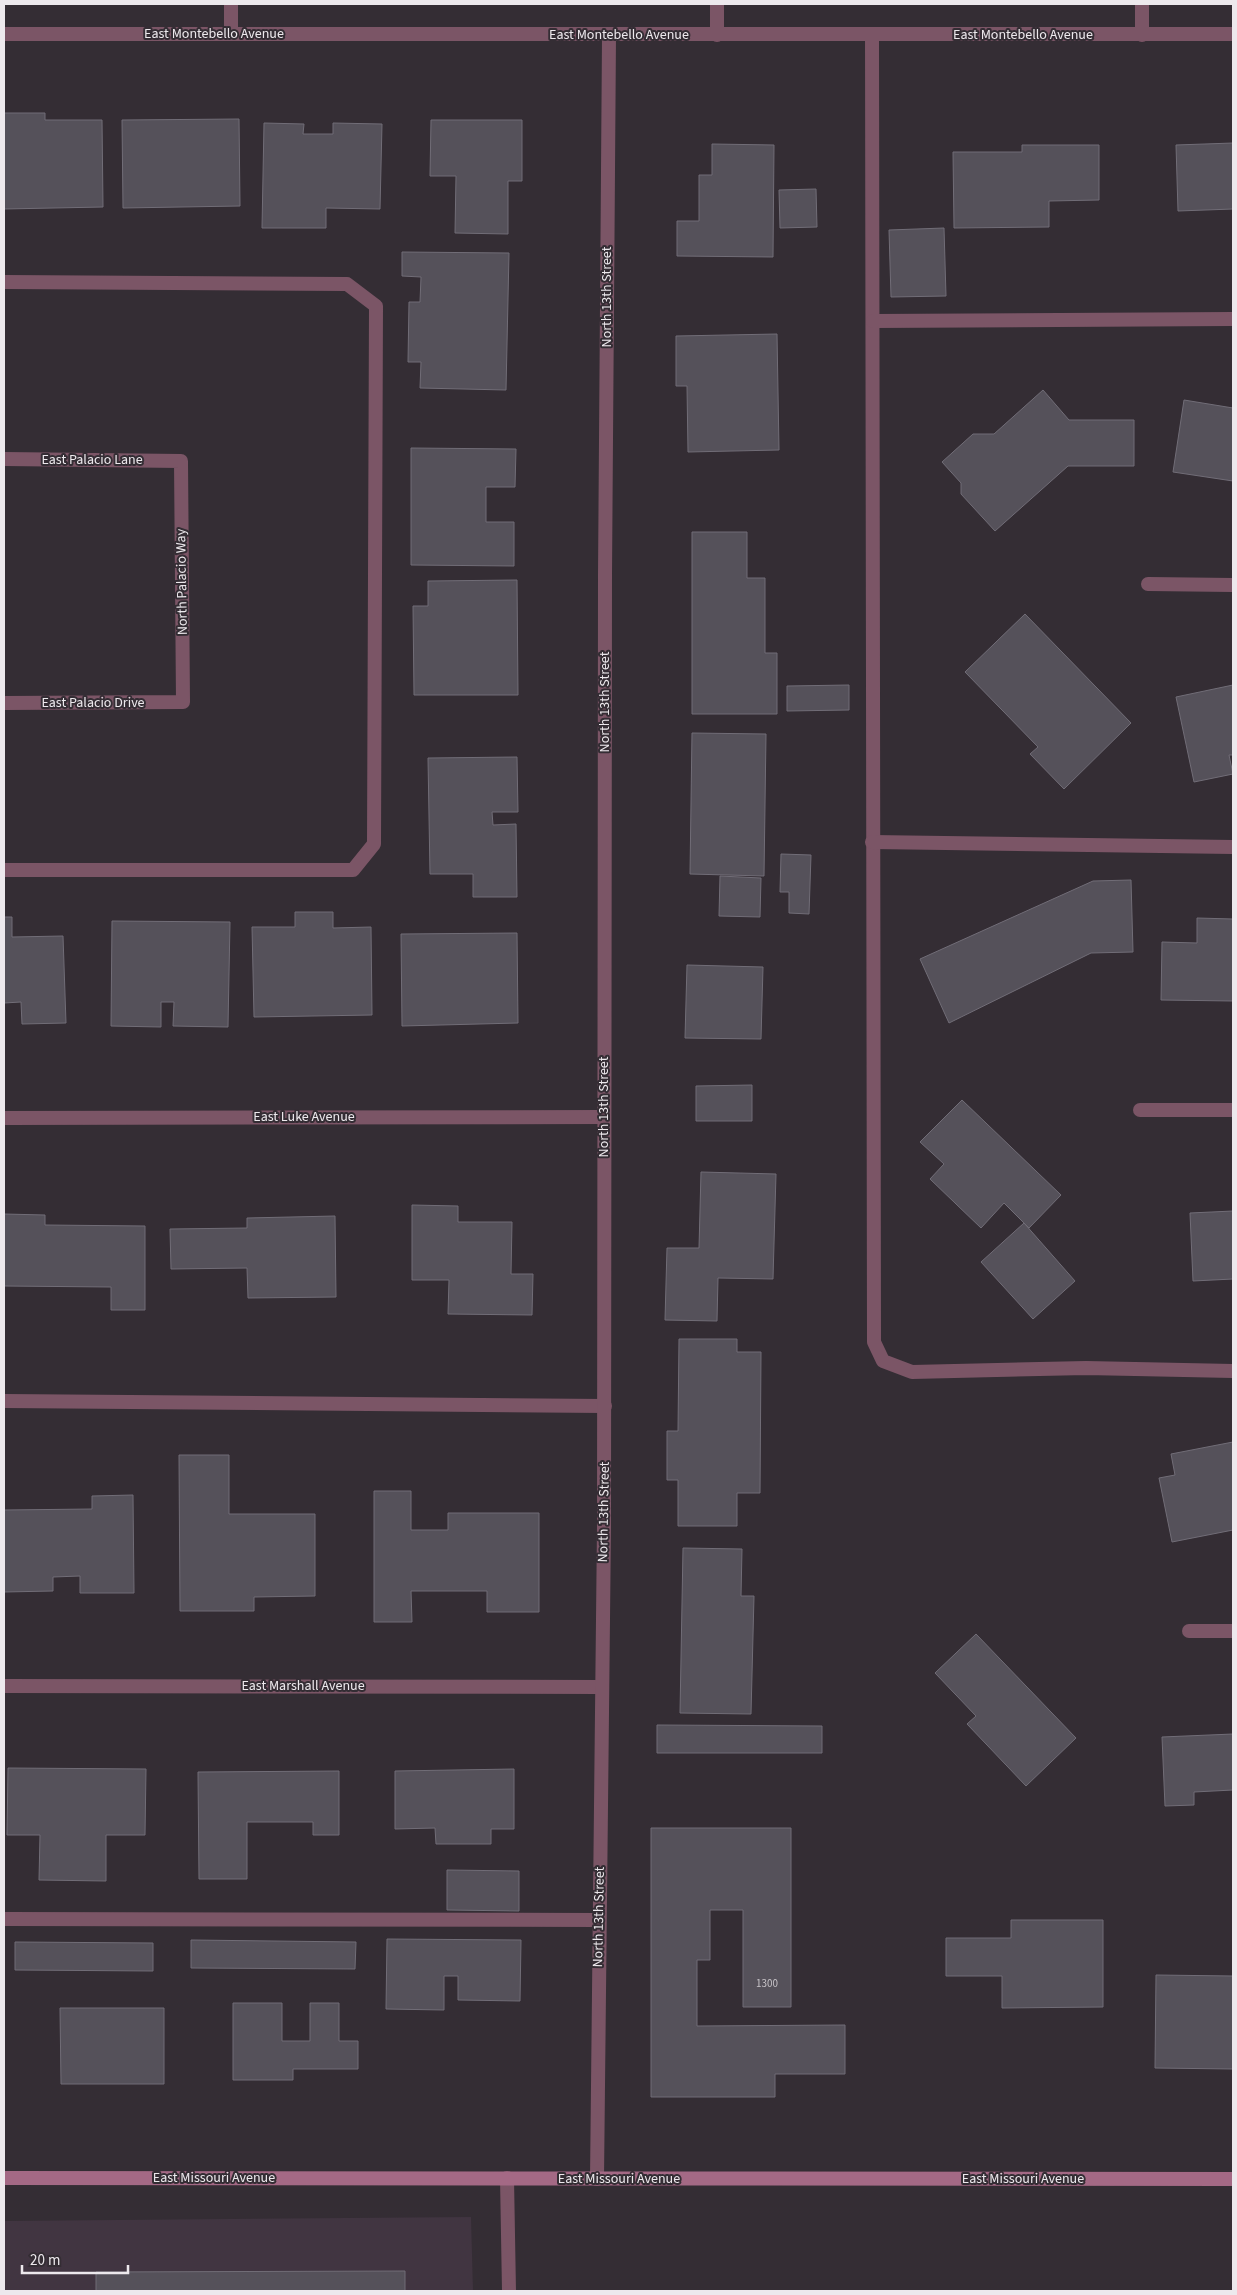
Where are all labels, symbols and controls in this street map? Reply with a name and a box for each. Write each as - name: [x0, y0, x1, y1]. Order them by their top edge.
- street label: East Montebello Avenue: [144, 24, 284, 44]
- street label: East Montebello Avenue: [549, 25, 689, 45]
- street label: East Montebello Avenue: [953, 25, 1093, 45]
- street label: North 13th Street: [597, 246, 617, 347]
- street label: East Palacio Lane: [41, 450, 143, 470]
- street label: North Palacio Way: [171, 528, 193, 635]
- street label: North 13th Street: [595, 651, 615, 752]
- street label: East Palacio Drive: [41, 693, 145, 713]
- street label: North 13th Street: [594, 1056, 614, 1157]
- street label: East Luke Avenue: [253, 1107, 355, 1127]
- street label: North 13th Street: [593, 1461, 615, 1563]
- street label: East Marshall Avenue: [241, 1676, 365, 1696]
- street label: North 13th Street: [588, 1866, 610, 1968]
- house number: 1300: [756, 1976, 778, 1991]
- street label: East Missouri Avenue: [153, 2168, 275, 2188]
- street label: East Missouri Avenue: [558, 2169, 680, 2189]
- street label: East Missouri Avenue: [962, 2169, 1084, 2189]
- scale bar: [22, 2242, 129, 2274]
- text: 20 m: [30, 2250, 60, 2271]

